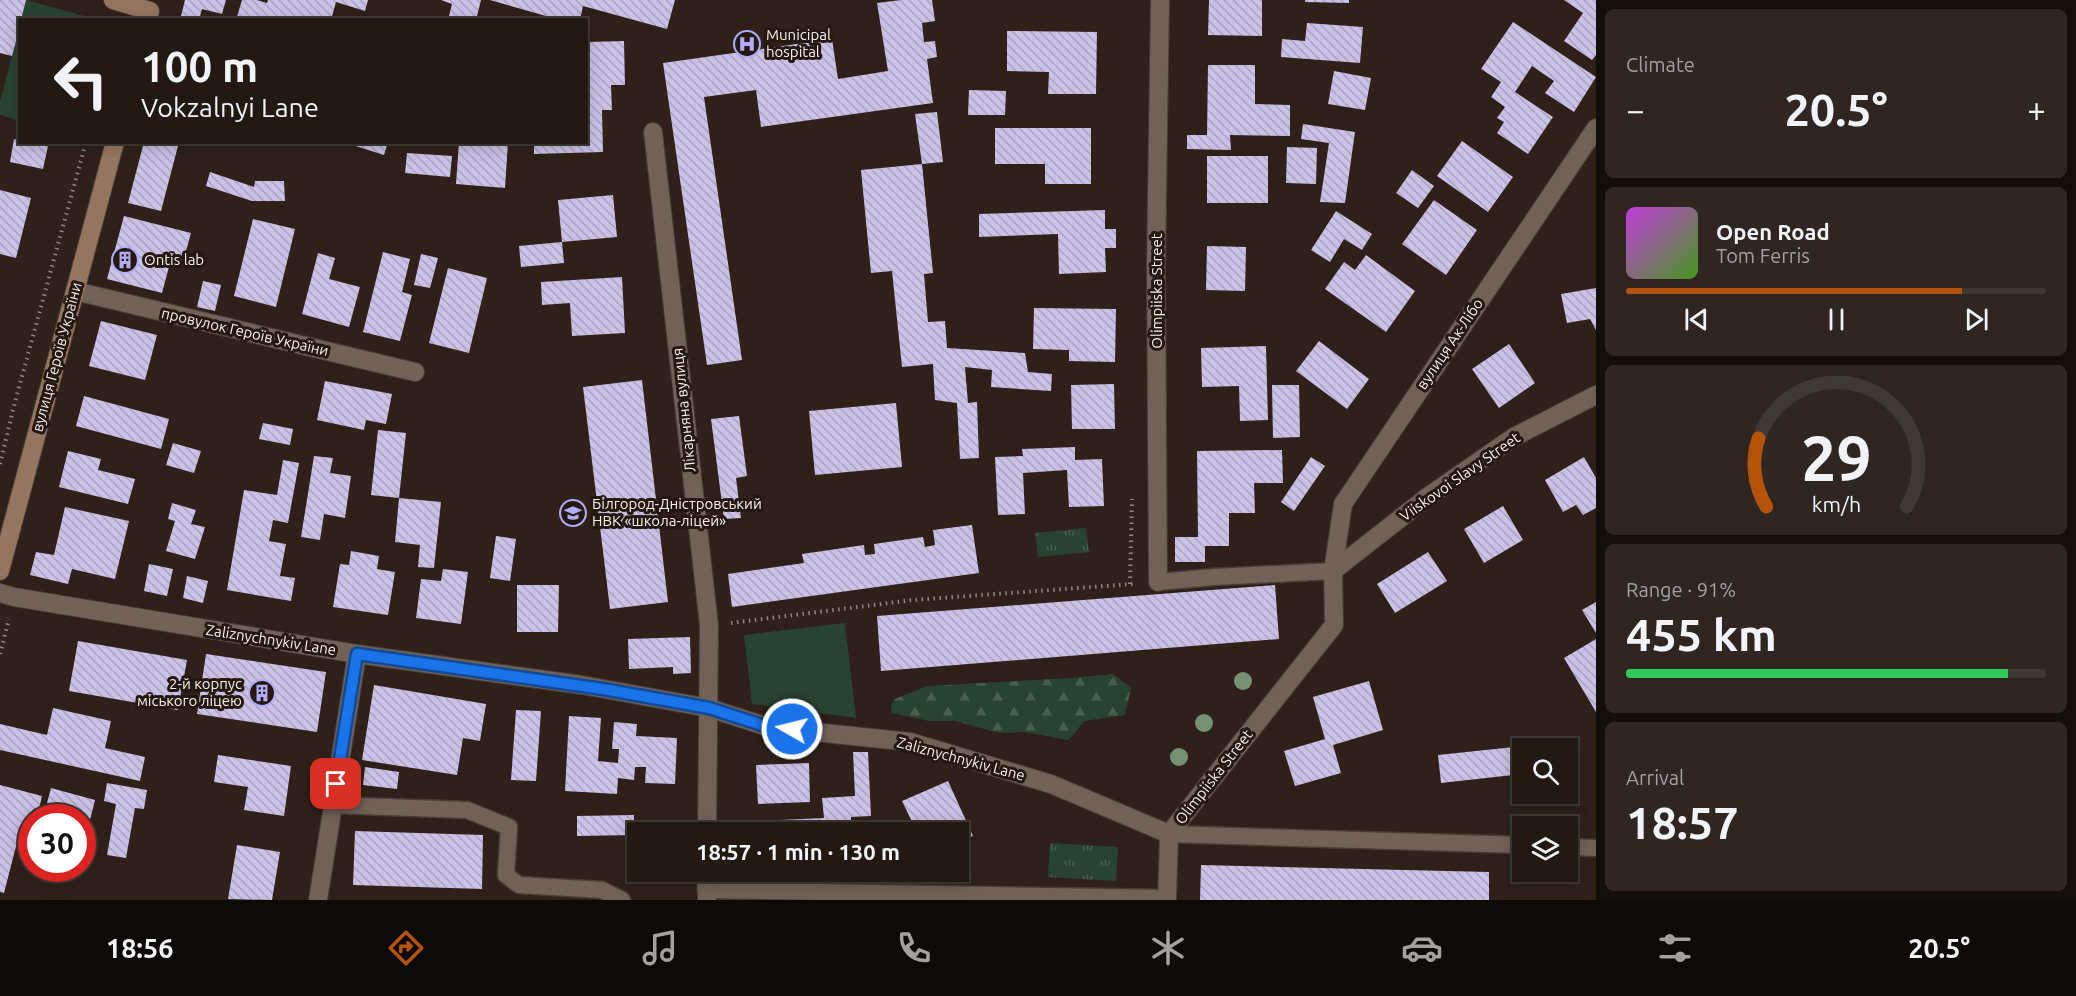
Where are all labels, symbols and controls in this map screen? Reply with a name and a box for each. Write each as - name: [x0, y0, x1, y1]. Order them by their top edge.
- place label: Municipal hospital: [766, 26, 831, 60]
- hospital icon: Municipal hospital: [732, 29, 762, 59]
- icon: left: [42, 42, 120, 120]
- text: 100 m: [141, 43, 258, 90]
- text: Climate: [1626, 53, 1695, 76]
- text: 20.5°: [1784, 84, 1888, 135]
- text: −: [1626, 91, 1645, 128]
- text: +: [2027, 91, 2046, 128]
- text: Vokzalnyi Lane: [141, 92, 319, 122]
- text: Open Road: [1716, 219, 1830, 244]
- street label: Olimpiiska Street: [1148, 233, 1165, 349]
- text: Tom Ferris: [1716, 244, 1810, 267]
- building icon: Ontis lab: [110, 245, 140, 275]
- place label: Ontis lab: [144, 251, 204, 268]
- street label: вулиця Героїв України: [28, 280, 85, 434]
- street label: вулиця Ак-Лібо: [1413, 295, 1486, 392]
- icon: previous: [1680, 303, 1713, 336]
- icon: pause: [1820, 303, 1853, 336]
- icon: next: [1960, 303, 1993, 336]
- street label: провулок Героїв України: [160, 304, 330, 359]
- street label: Лікарняна вулиця: [669, 347, 698, 473]
- text: 29: [1801, 423, 1871, 493]
- street label: Viiskovoi Slavy Street: [1396, 429, 1523, 524]
- text: km/h: [1811, 492, 1861, 516]
- place label: Білгород-Дністровський НВК «школа-ліцей»: [592, 495, 762, 529]
- school or university icon: Білгород-Дністровський НВК «школа-ліцей»: [558, 498, 588, 528]
- text: Range · 91%: [1626, 578, 1736, 601]
- text: 455 km: [1626, 609, 1777, 660]
- street label: Zaliznychnykiv Lane: [205, 621, 337, 658]
- place label: 2-й корпус міського ліцею: [137, 675, 242, 709]
- building icon: 2-й корпус міського ліцею: [247, 678, 277, 708]
- position arrow: [760, 697, 824, 761]
- street label: Olimpiiska Street: [1171, 726, 1256, 827]
- street label: Zaliznychnykiv Lane: [895, 733, 1027, 784]
- map controls: [1512, 738, 1578, 882]
- button: search: [1512, 738, 1578, 804]
- pin: [310, 758, 361, 809]
- text: Arrival: [1626, 766, 1684, 789]
- icon: arrive: [319, 767, 352, 800]
- text: 18:57: [1626, 797, 1739, 848]
- speed limit sign: 30: [18, 804, 96, 882]
- button: layers: [1512, 816, 1578, 882]
- text: 18:57 · 1 min · 130 m: [696, 839, 900, 864]
- icon: directions: [385, 927, 427, 969]
- icon: music: [639, 927, 681, 969]
- icon: phone: [893, 927, 935, 969]
- icon: climate: [1147, 927, 1189, 969]
- icon: car: [1401, 927, 1443, 969]
- icon: filters: [1654, 927, 1696, 969]
- text: 18:56: [106, 933, 173, 963]
- text: 20.5°: [1908, 933, 1970, 963]

